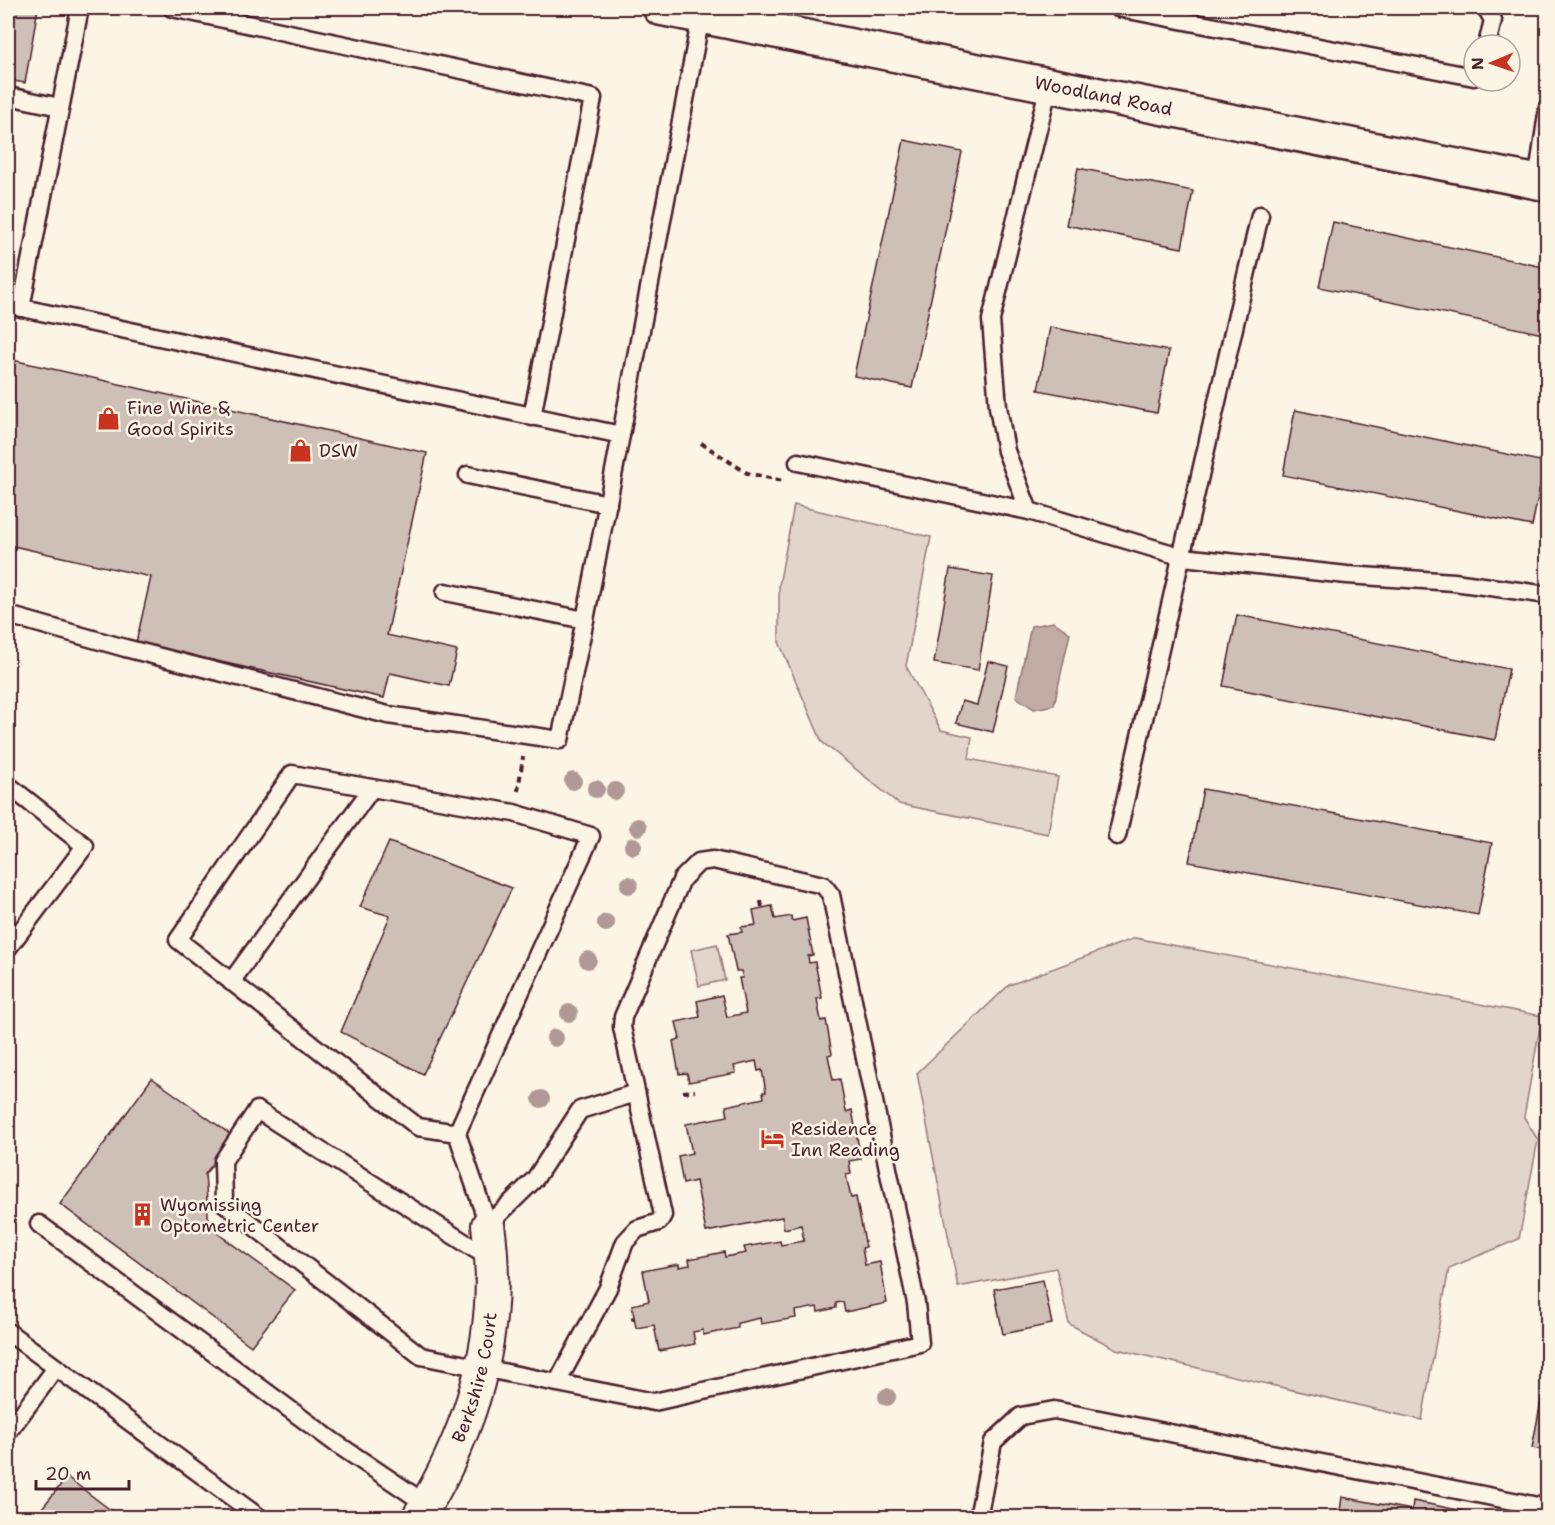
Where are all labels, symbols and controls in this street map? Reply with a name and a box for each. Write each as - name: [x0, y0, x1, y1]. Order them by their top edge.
- north arrow: [1462, 33, 1522, 93]
- text: N: [1467, 57, 1488, 70]
- street label: Woodland Road: [1032, 70, 1174, 121]
- place label: Fine Wine & Good Spirits: [127, 396, 234, 441]
- shop icon: Fine Wine & Good Spirits: [96, 405, 122, 431]
- shop icon: DSW: [288, 438, 314, 464]
- place label: DSW: [319, 439, 358, 463]
- place label: Residence Inn Reading: [791, 1117, 900, 1162]
- hotel icon: Residence Inn Reading: [760, 1126, 786, 1152]
- place label: Wyomissing Optometric Center: [160, 1193, 319, 1238]
- building icon: Wyomissing Optometric Center: [129, 1202, 155, 1228]
- street label: Berkshire Court: [446, 1311, 502, 1446]
- scale bar: [36, 1453, 129, 1491]
- text: 20 m: [45, 1462, 91, 1486]

